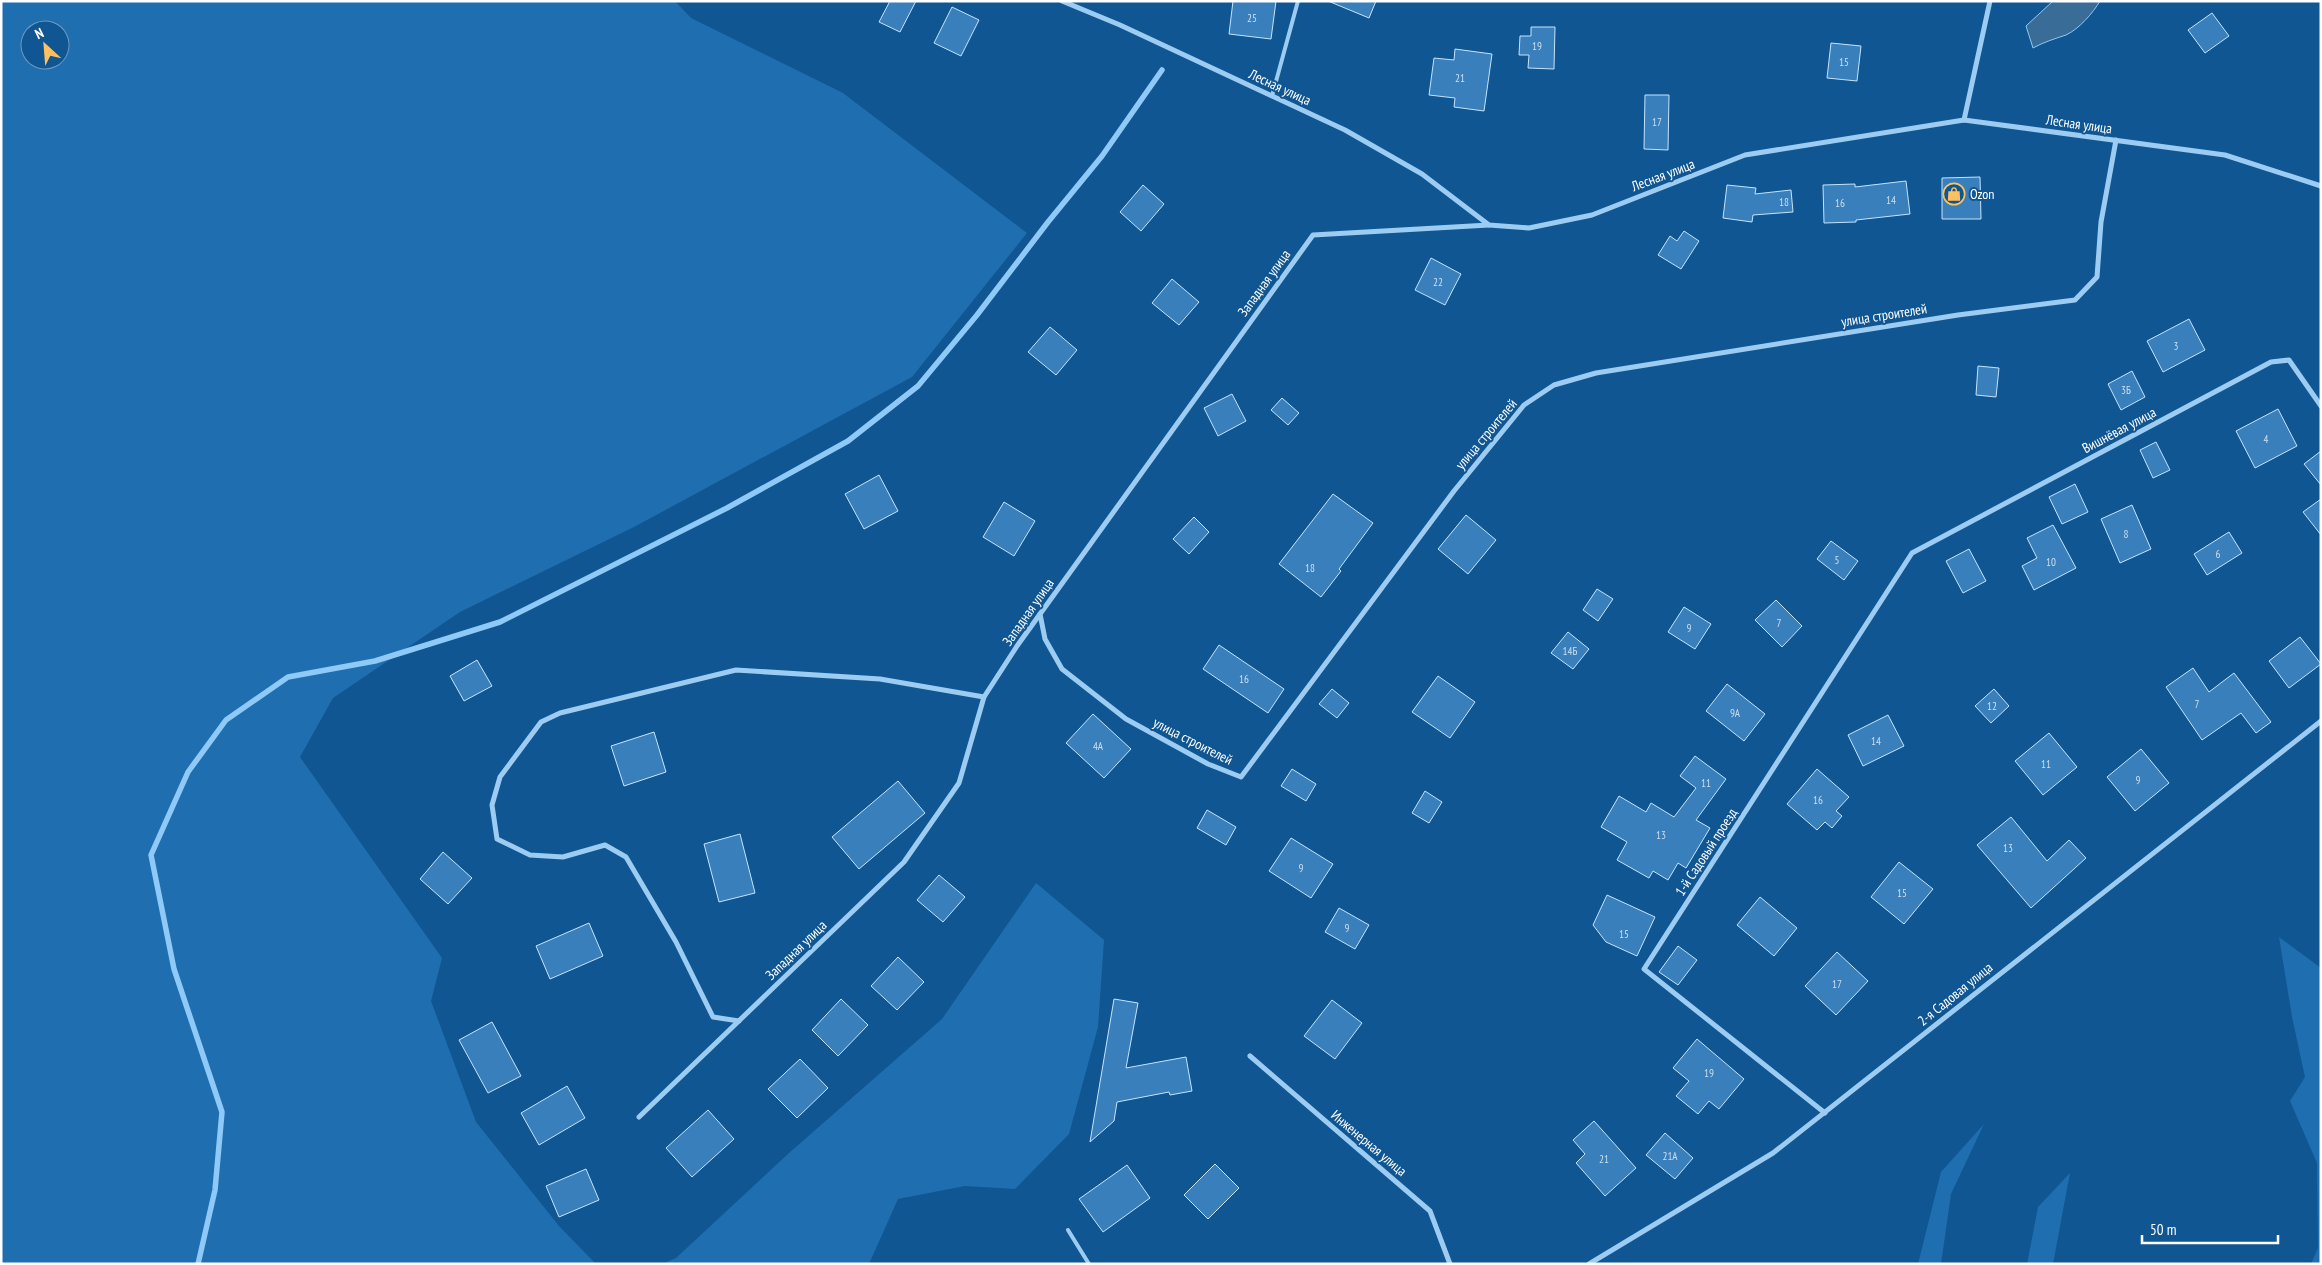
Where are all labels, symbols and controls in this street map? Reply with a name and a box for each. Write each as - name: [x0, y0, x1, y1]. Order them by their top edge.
- house number: 25: [1247, 11, 1257, 25]
- north arrow: [20, 20, 70, 70]
- text: N: [32, 24, 47, 43]
- house number: 19: [1532, 39, 1542, 53]
- house number: 15: [1839, 55, 1849, 69]
- street label: Лесная улица: [1245, 64, 1314, 109]
- house number: 21: [1455, 71, 1465, 85]
- street label: Лесная улица: [2044, 110, 2113, 138]
- house number: 17: [1652, 115, 1662, 129]
- street label: Лесная улица: [1628, 155, 1697, 196]
- shop icon: Ozon: [1942, 182, 1966, 206]
- place label: Ozon: [1970, 185, 1995, 203]
- house number: 14: [1886, 193, 1896, 207]
- house number: 18: [1779, 195, 1789, 209]
- house number: 16: [1835, 196, 1845, 210]
- street label: Западная улица: [1234, 246, 1294, 320]
- house number: 22: [1433, 275, 1443, 289]
- street label: улица строителей: [1840, 299, 1928, 331]
- house number: 3: [2174, 339, 2179, 353]
- house number: 3Б: [2121, 383, 2131, 397]
- street label: улица строителей: [1451, 395, 1521, 473]
- street label: Вишнёвая улица: [2079, 403, 2159, 457]
- house number: 4: [2264, 432, 2269, 446]
- house number: 8: [2124, 527, 2129, 541]
- house number: 6: [2216, 547, 2221, 561]
- house number: 5: [1835, 553, 1840, 567]
- house number: 10: [2046, 555, 2056, 569]
- house number: 18: [1305, 561, 1315, 575]
- street label: Западная улица: [998, 575, 1058, 649]
- house number: 7: [1777, 616, 1782, 630]
- house number: 9: [1687, 621, 1692, 635]
- house number: 14Б: [1563, 644, 1578, 658]
- house number: 16: [1239, 672, 1249, 686]
- house number: 7: [2195, 697, 2200, 711]
- house number: 12: [1987, 699, 1997, 713]
- house number: 9А: [1730, 706, 1741, 720]
- street label: улица строителей: [1150, 713, 1236, 769]
- house number: 14: [1871, 734, 1881, 748]
- house number: 4А: [1093, 739, 1104, 753]
- house number: 11: [2041, 757, 2051, 771]
- house number: 9: [2136, 773, 2141, 787]
- house number: 11: [1701, 776, 1711, 790]
- house number: 16: [1813, 793, 1823, 807]
- street label: 1-й Садовый проезд: [1671, 805, 1741, 899]
- house number: 13: [1656, 828, 1666, 842]
- house number: 13: [2003, 841, 2013, 855]
- house number: 9: [1299, 861, 1304, 875]
- house number: 15: [1897, 886, 1907, 900]
- street label: Западная улица: [762, 916, 830, 984]
- house number: 9: [1345, 921, 1350, 935]
- house number: 15: [1619, 927, 1629, 941]
- street label: 2-я Садовая улица: [1914, 958, 1996, 1030]
- house number: 17: [1832, 977, 1842, 991]
- house number: 19: [1704, 1066, 1714, 1080]
- street label: Инженерная улица: [1327, 1106, 1411, 1180]
- house number: 21А: [1662, 1149, 1678, 1163]
- house number: 21: [1599, 1152, 1609, 1166]
- scale bar: [2142, 1212, 2278, 1244]
- text: 50 m: [2150, 1220, 2176, 1239]

